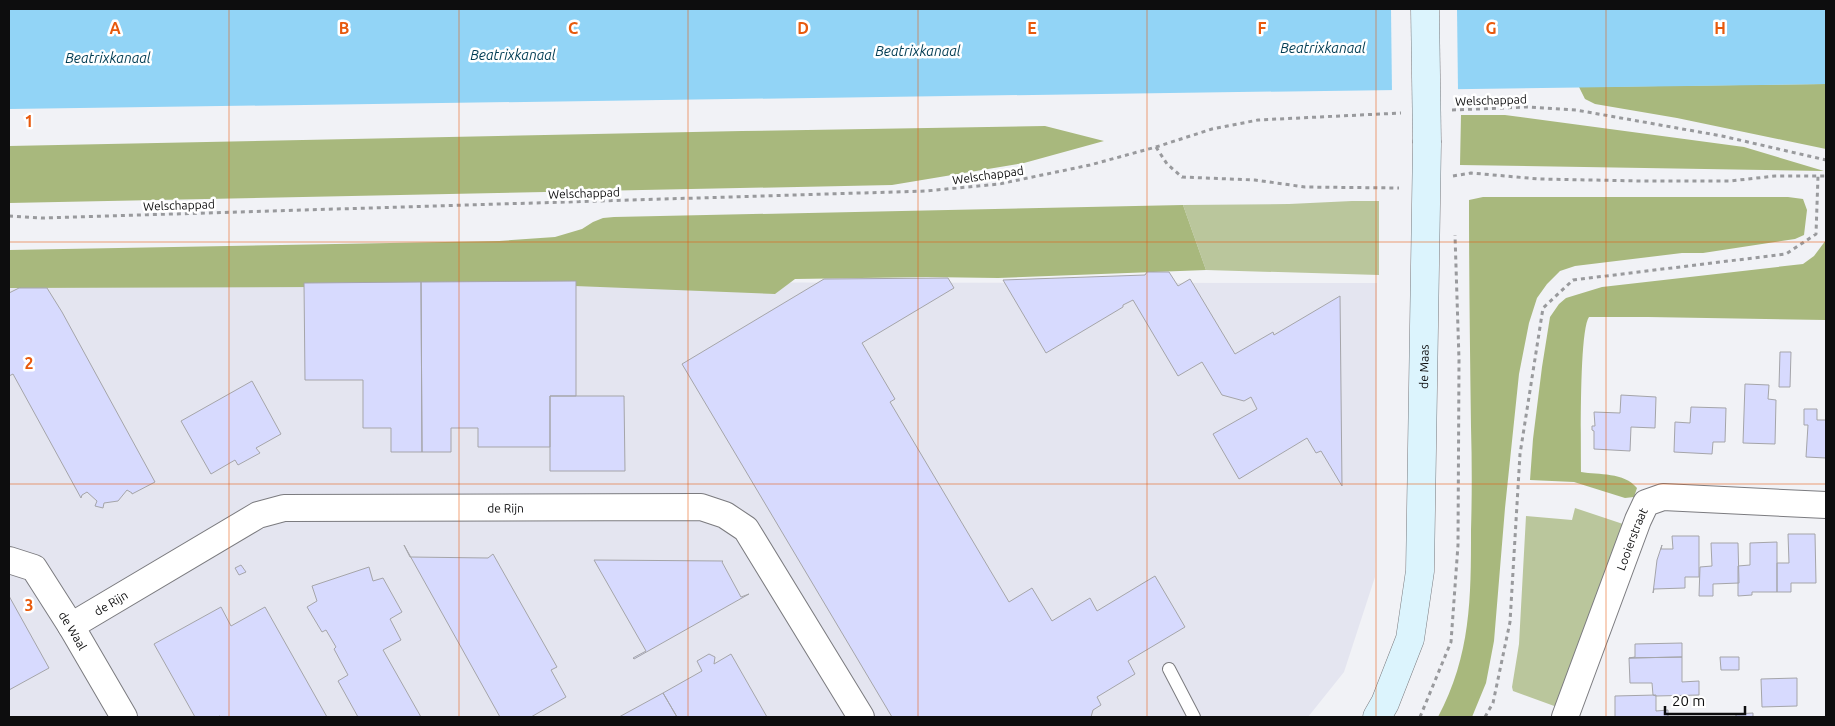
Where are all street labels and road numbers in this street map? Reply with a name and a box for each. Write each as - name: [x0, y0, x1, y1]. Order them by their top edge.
- street label: Welschappad: [1455, 92, 1527, 108]
- street label: Welschappad: [952, 164, 1024, 186]
- street label: Welschappad: [548, 185, 620, 201]
- street label: Welschappad: [143, 197, 215, 213]
- street label: de Maas: [1416, 344, 1430, 389]
- street label: de Rijn: [487, 501, 524, 514]
- street label: Looierstraat: [1613, 505, 1649, 572]
- street label: de Rijn: [91, 588, 130, 617]
- street label: de Waal: [57, 609, 90, 652]

